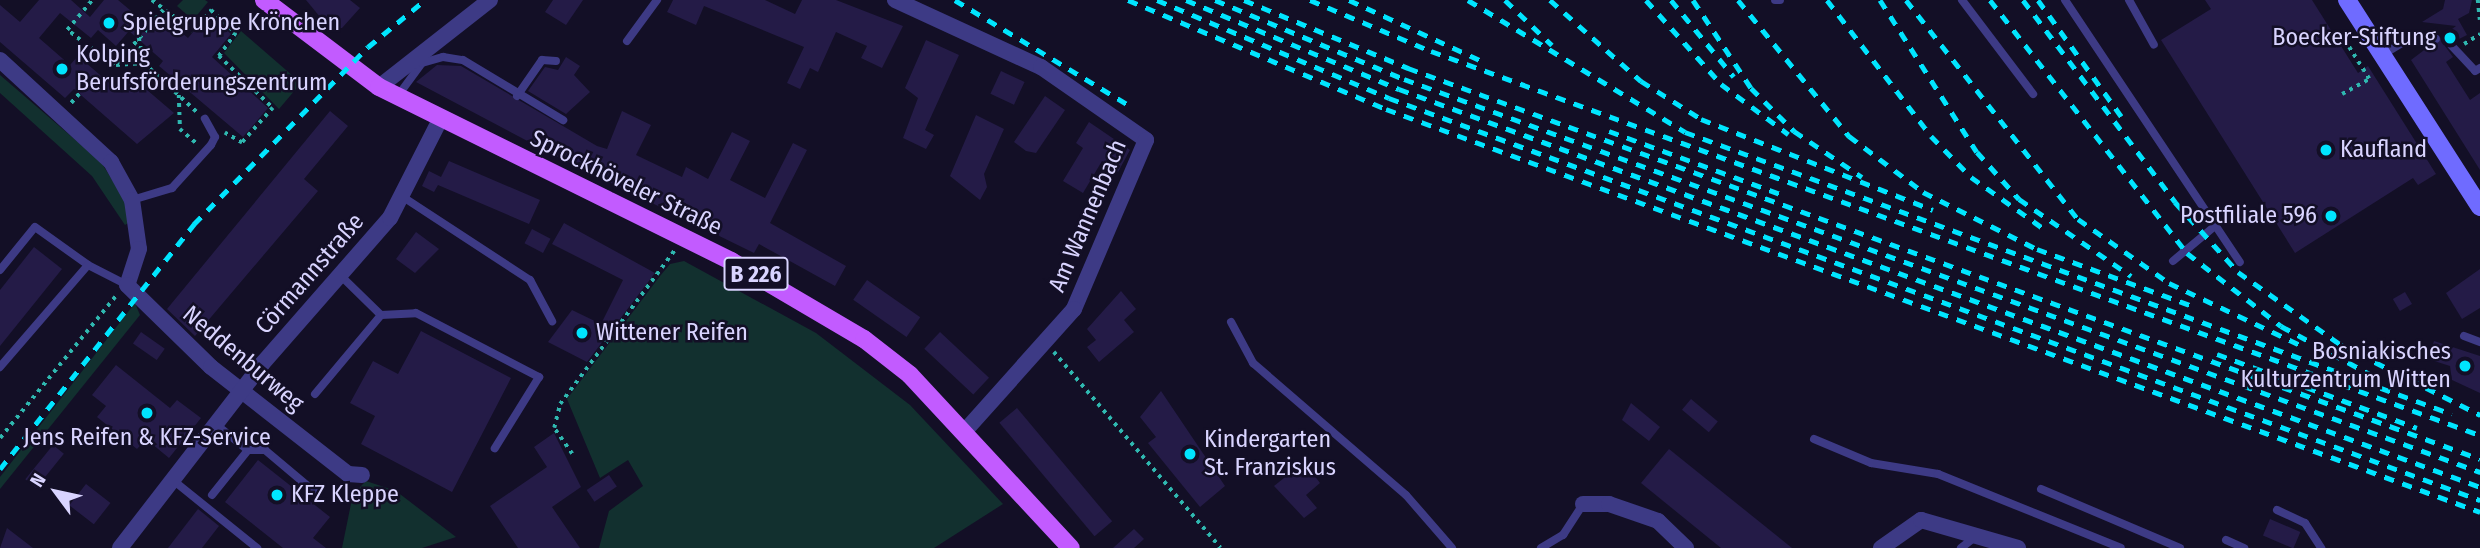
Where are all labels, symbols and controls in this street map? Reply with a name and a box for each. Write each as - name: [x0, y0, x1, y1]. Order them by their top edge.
- place label: Spielgruppe Krönchen: [123, 9, 340, 37]
- marker: Spielgruppe Krönchen: [101, 15, 117, 31]
- place label: Boecker-Stiftung: [2272, 24, 2436, 52]
- marker: Boecker-Stiftung: [2442, 30, 2458, 46]
- place label: Kolping Berufsförderungszentrum: [76, 41, 328, 97]
- marker: Kolping Berufsförderungszentrum: [54, 61, 70, 77]
- street label: Sprockhöveler Straße: [525, 124, 727, 242]
- street label: Am Wannenbach: [1043, 135, 1133, 297]
- place label: Kaufland: [2340, 136, 2427, 164]
- marker: Kaufland: [2318, 142, 2334, 158]
- place label: Postfiliale 596: [2180, 202, 2317, 230]
- street label: Cörmannstraße: [250, 208, 370, 340]
- marker: Postfiliale 596: [2323, 208, 2339, 224]
- road number: B 226: [723, 255, 789, 294]
- street label: Neddenburweg: [177, 300, 309, 418]
- place label: Wittener Reifen: [596, 319, 748, 347]
- marker: Wittener Reifen: [574, 325, 590, 341]
- place label: Bosniakisches Kulturzentrum Witten: [2241, 338, 2451, 394]
- marker: Bosniakisches Kulturzentrum Witten: [2457, 358, 2473, 374]
- marker: Jens Reifen & KFZ-Service: [139, 405, 155, 421]
- place label: Jens Reifen & KFZ-Service: [23, 424, 271, 452]
- place label: Kindergarten St. Franziskus: [1204, 426, 1336, 482]
- marker: Kindergarten St. Franziskus: [1182, 446, 1198, 462]
- north arrow: [21, 457, 91, 527]
- text: N: [25, 469, 51, 491]
- place label: KFZ Kleppe: [291, 481, 399, 509]
- marker: KFZ Kleppe: [269, 487, 285, 503]

